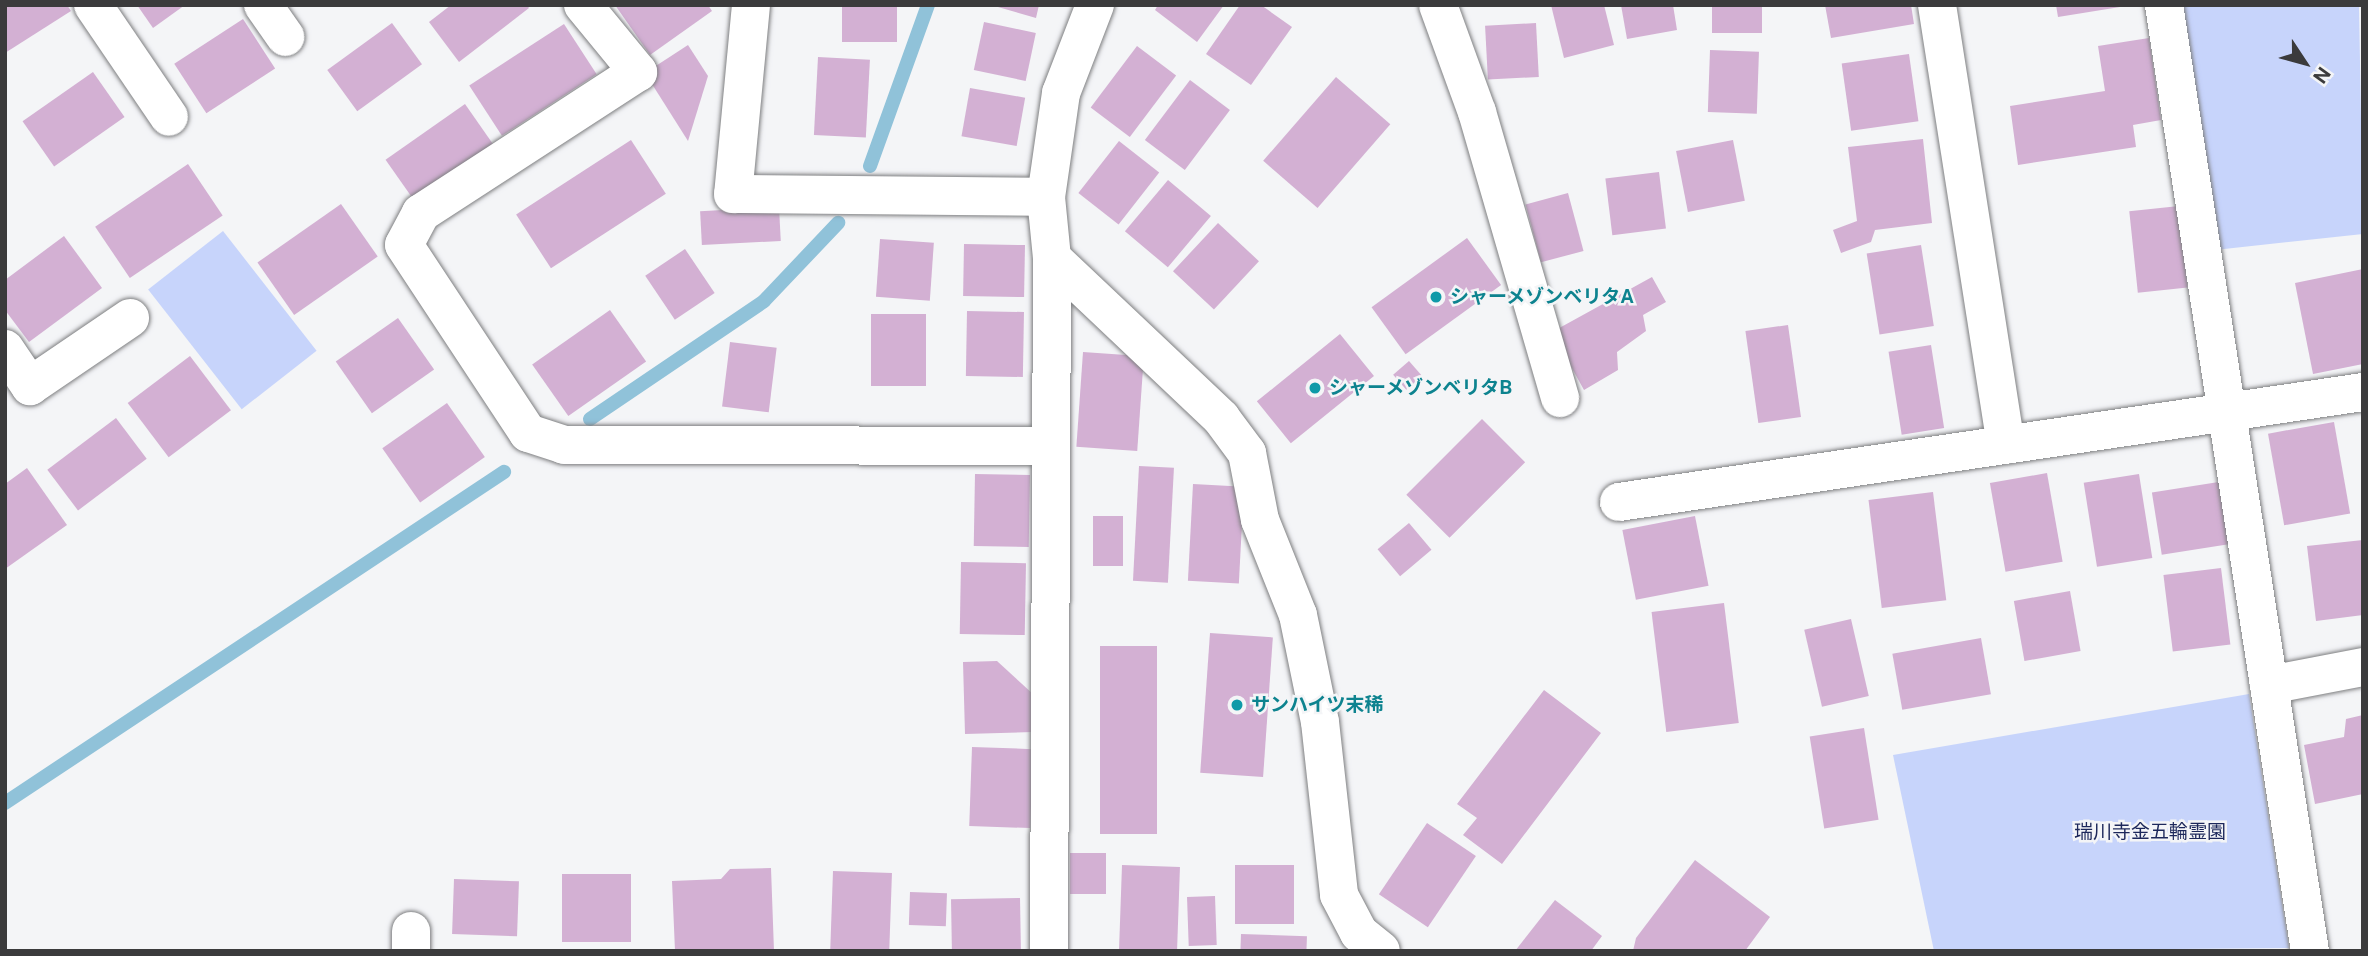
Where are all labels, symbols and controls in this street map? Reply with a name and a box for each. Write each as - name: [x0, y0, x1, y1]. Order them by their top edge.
- north arrow: [2270, 28, 2340, 98]
- text: N: [2309, 63, 2335, 88]
- place label: シャーメゾンベリタA: [1450, 286, 1635, 308]
- marker: シャーメゾンベリタA: [1428, 289, 1444, 305]
- place label: シャーメゾンベリタB: [1329, 377, 1513, 399]
- marker: シャーメゾンベリタB: [1307, 380, 1323, 396]
- place label: サンハイツ末稀: [1251, 694, 1384, 716]
- marker: サンハイツ末稀: [1229, 697, 1245, 713]
- park label: 瑞川寺金五輪霊園: [2074, 821, 2226, 843]

